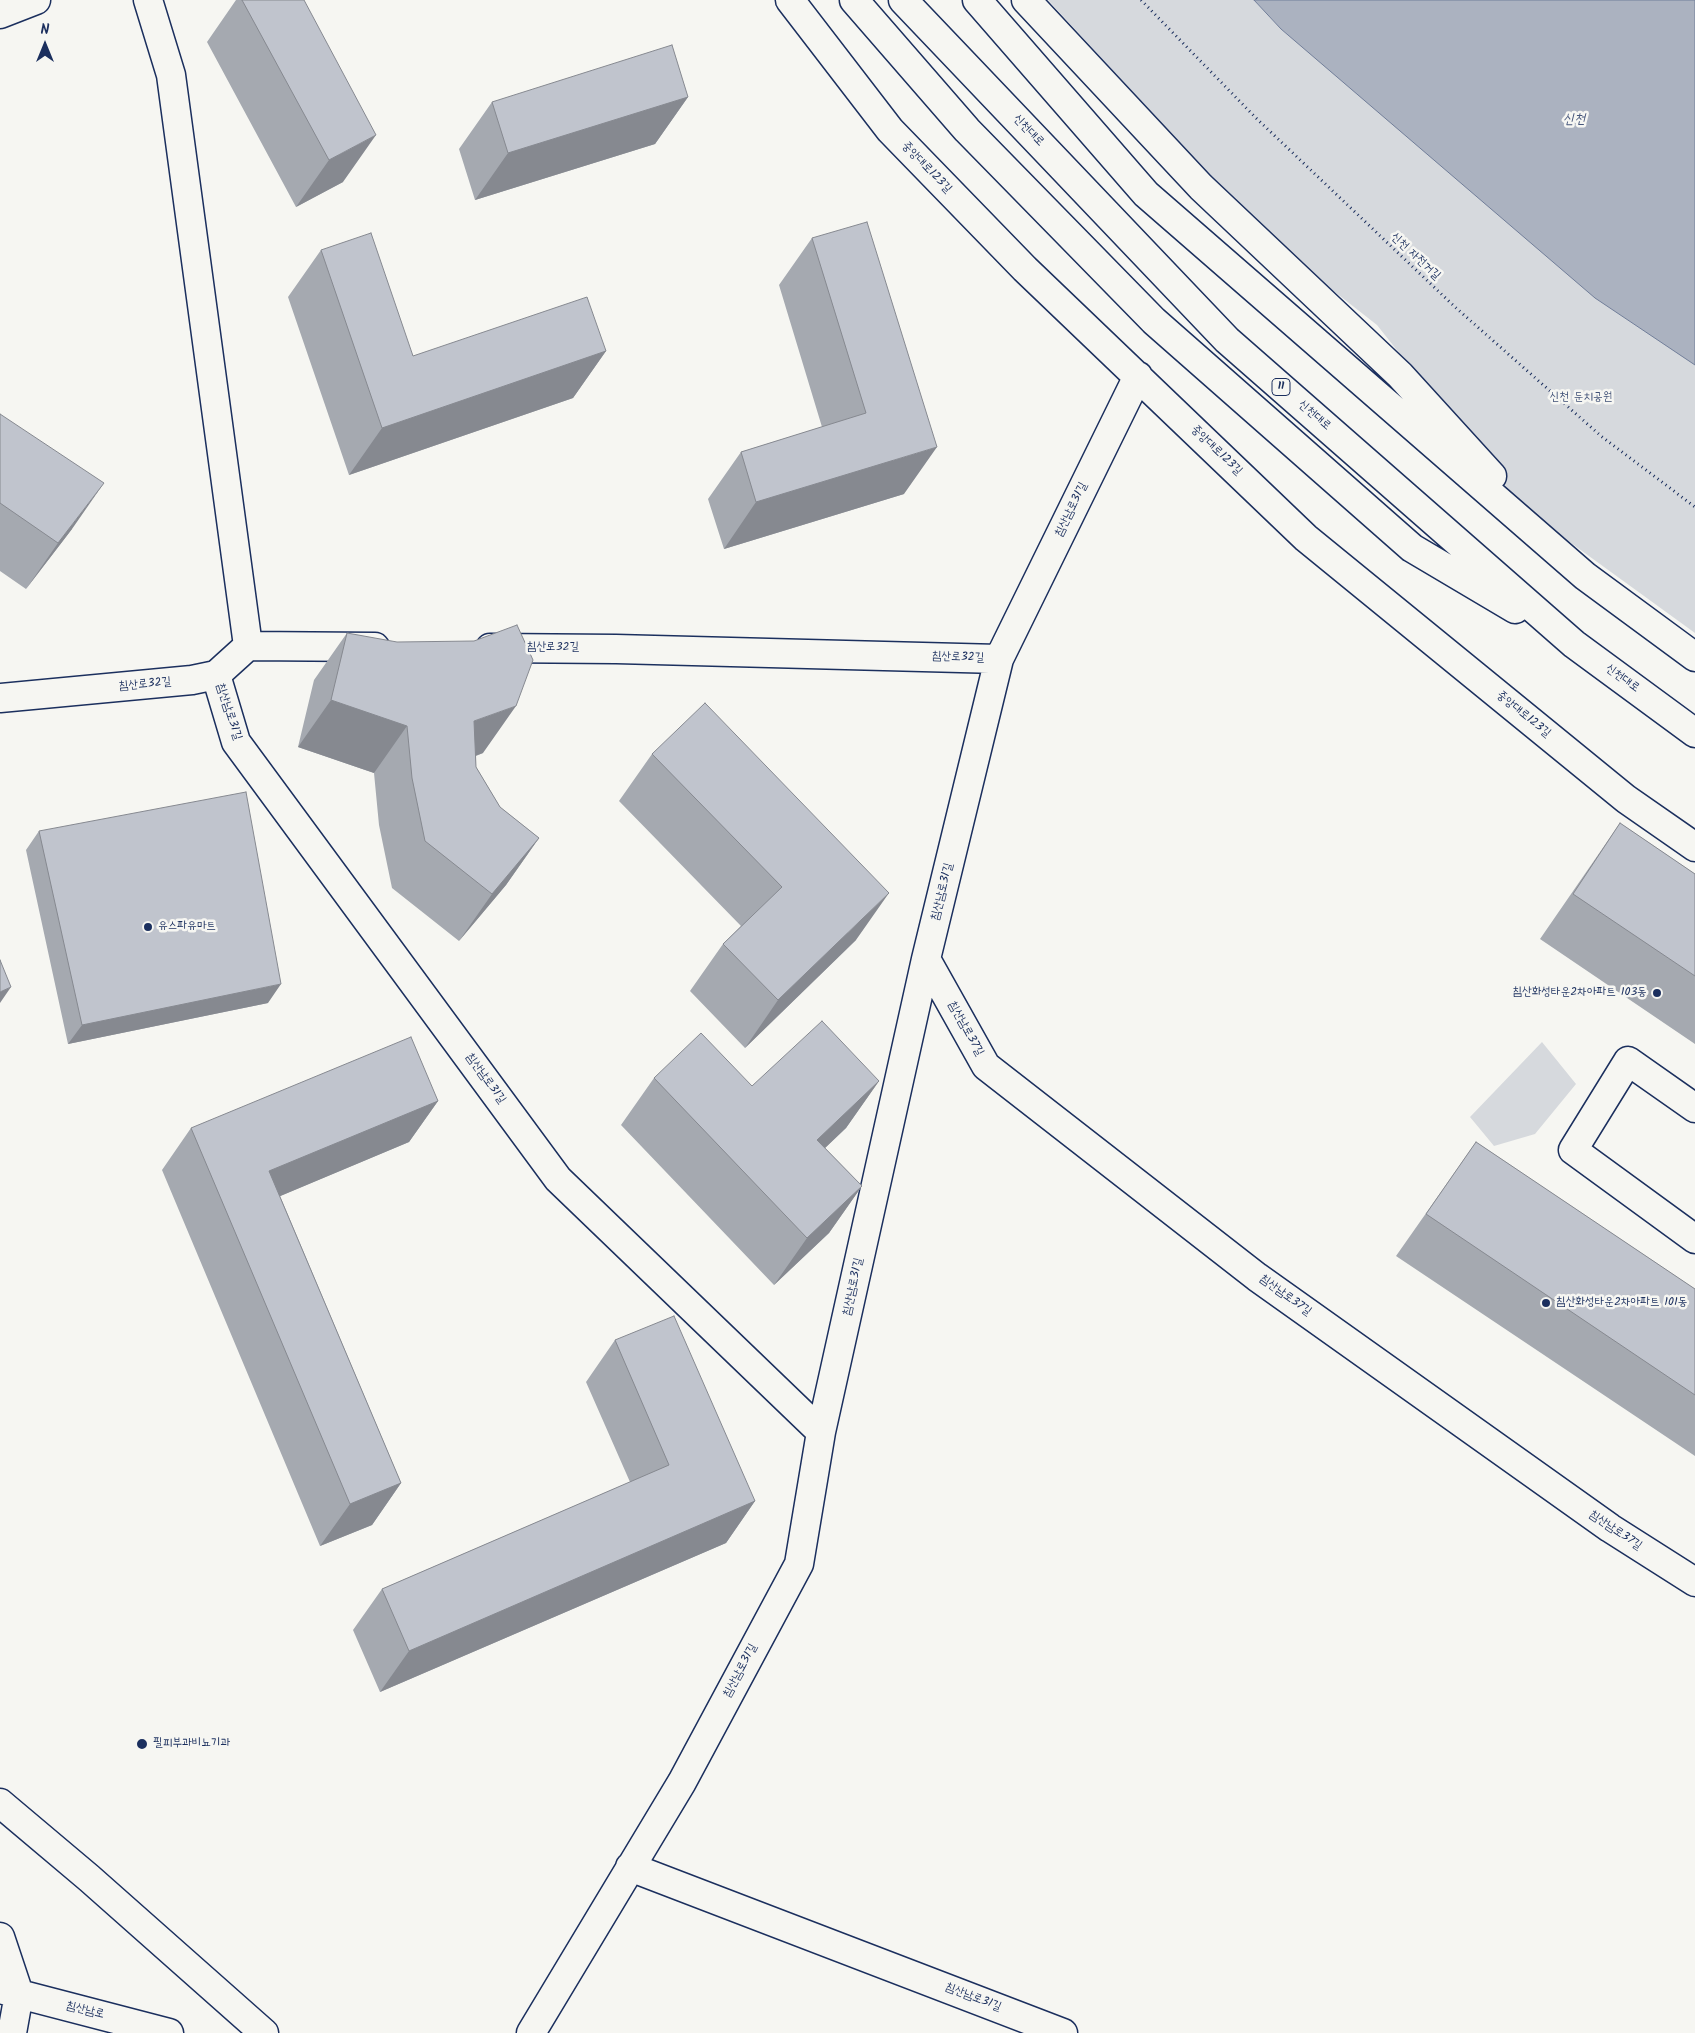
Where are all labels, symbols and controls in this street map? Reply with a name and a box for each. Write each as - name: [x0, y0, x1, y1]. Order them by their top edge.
- text: N: [41, 19, 49, 41]
- north arrow: [20, 20, 70, 70]
- street label: 신천대로: [1009, 112, 1047, 150]
- water label: 신천: [1563, 113, 1585, 129]
- street label: 중앙대로123길: [898, 139, 954, 197]
- street label: 신천 자전거길: [1387, 230, 1443, 284]
- road number: 11: [1272, 378, 1290, 396]
- park label: 신천 둔치공원: [1550, 391, 1612, 405]
- street label: 신천대로: [1295, 398, 1333, 434]
- street label: 중앙대로123길: [1187, 423, 1245, 479]
- street label: 침산남로31길: [1053, 480, 1091, 540]
- street label: 침산로32길: [527, 641, 579, 655]
- street label: 침산로32길: [932, 650, 984, 666]
- street label: 신천대로: [1602, 662, 1642, 696]
- street label: 침산로32길: [118, 676, 172, 694]
- street label: 침산남로31길: [212, 682, 244, 742]
- street label: 중앙대로123길: [1493, 689, 1553, 741]
- street label: 침산남로31길: [929, 862, 957, 922]
- place label: 유스파유마트: [158, 920, 216, 934]
- marker: 유스파유마트: [142, 921, 154, 933]
- place label: 침산화성타운2차아파트 103동: [1512, 986, 1647, 1000]
- marker: 침산화성타운2차아파트 103동: [1651, 987, 1663, 999]
- street label: 침산남로37길: [944, 999, 986, 1059]
- street label: 침산남로31길: [462, 1051, 508, 1107]
- street label: 침산남로31길: [841, 1257, 867, 1317]
- street label: 침산남로37길: [1256, 1272, 1314, 1320]
- place label: 침산화성타운2차아파트 101동: [1556, 1296, 1688, 1310]
- marker: 침산화성타운2차아파트 101동: [1540, 1297, 1552, 1309]
- street label: 침산남로37길: [1586, 1508, 1644, 1554]
- street label: 침산남로31길: [721, 1642, 761, 1700]
- marker: 필피부과비뇨기과: [135, 1737, 149, 1751]
- place label: 필피부과비뇨기과: [153, 1737, 230, 1751]
- street label: 침산남로31길: [943, 1981, 1003, 2015]
- street label: 침산남로: [65, 1999, 105, 2023]

